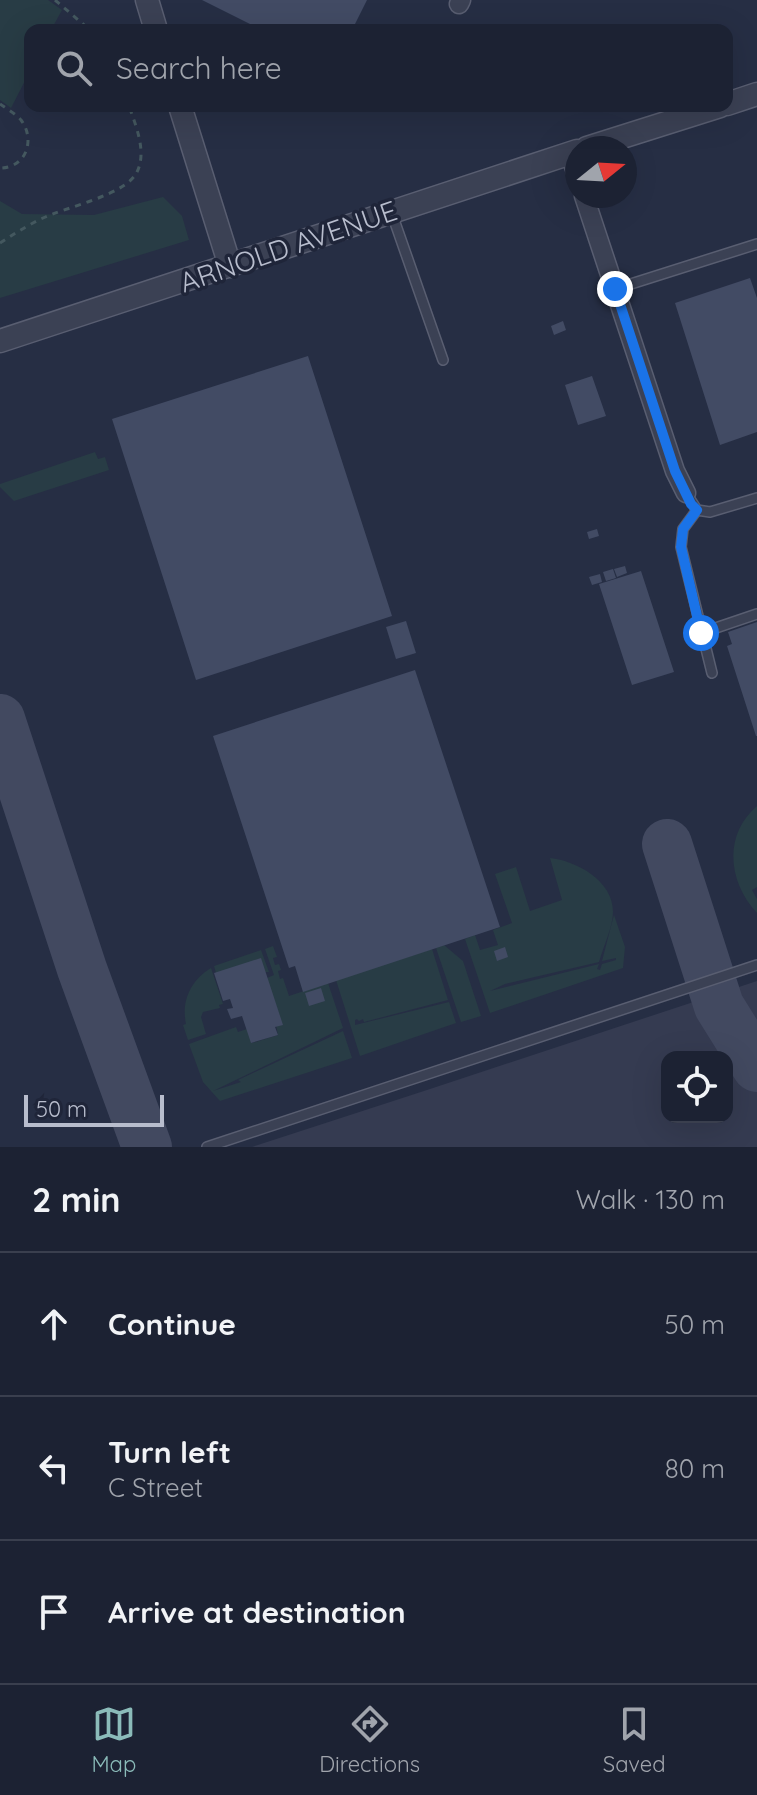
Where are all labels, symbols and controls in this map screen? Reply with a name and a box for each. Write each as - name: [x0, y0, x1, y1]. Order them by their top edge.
- search box: [24, 24, 733, 112]
- icon: search: [52, 46, 96, 90]
- text: Search here: [116, 49, 282, 87]
- north arrow: [565, 136, 637, 208]
- street label: ARNOLD AVENUE: [175, 192, 401, 300]
- route end: [597, 271, 633, 307]
- route start: [683, 615, 719, 651]
- map controls: [661, 1051, 733, 1123]
- button: locate: [661, 1051, 733, 1123]
- scale bar: [24, 1091, 164, 1127]
- text: 50 m: [36, 1095, 87, 1123]
- text: 2 min: [32, 1178, 121, 1221]
- text: Walk · 130 m: [576, 1183, 725, 1216]
- icon: ahead: [32, 1302, 76, 1346]
- text: Continue: [108, 1305, 236, 1343]
- text: 50 m: [665, 1308, 725, 1341]
- text: Turn left: [108, 1433, 231, 1471]
- icon: left: [32, 1446, 76, 1490]
- text: 80 m: [665, 1452, 725, 1485]
- text: C Street: [108, 1471, 203, 1504]
- icon: arrive: [32, 1590, 76, 1634]
- text: Arrive at destination: [108, 1593, 406, 1631]
- tab: Map: [91, 1702, 136, 1778]
- tab: Directions: [319, 1702, 420, 1778]
- tab: Saved: [603, 1702, 666, 1778]

